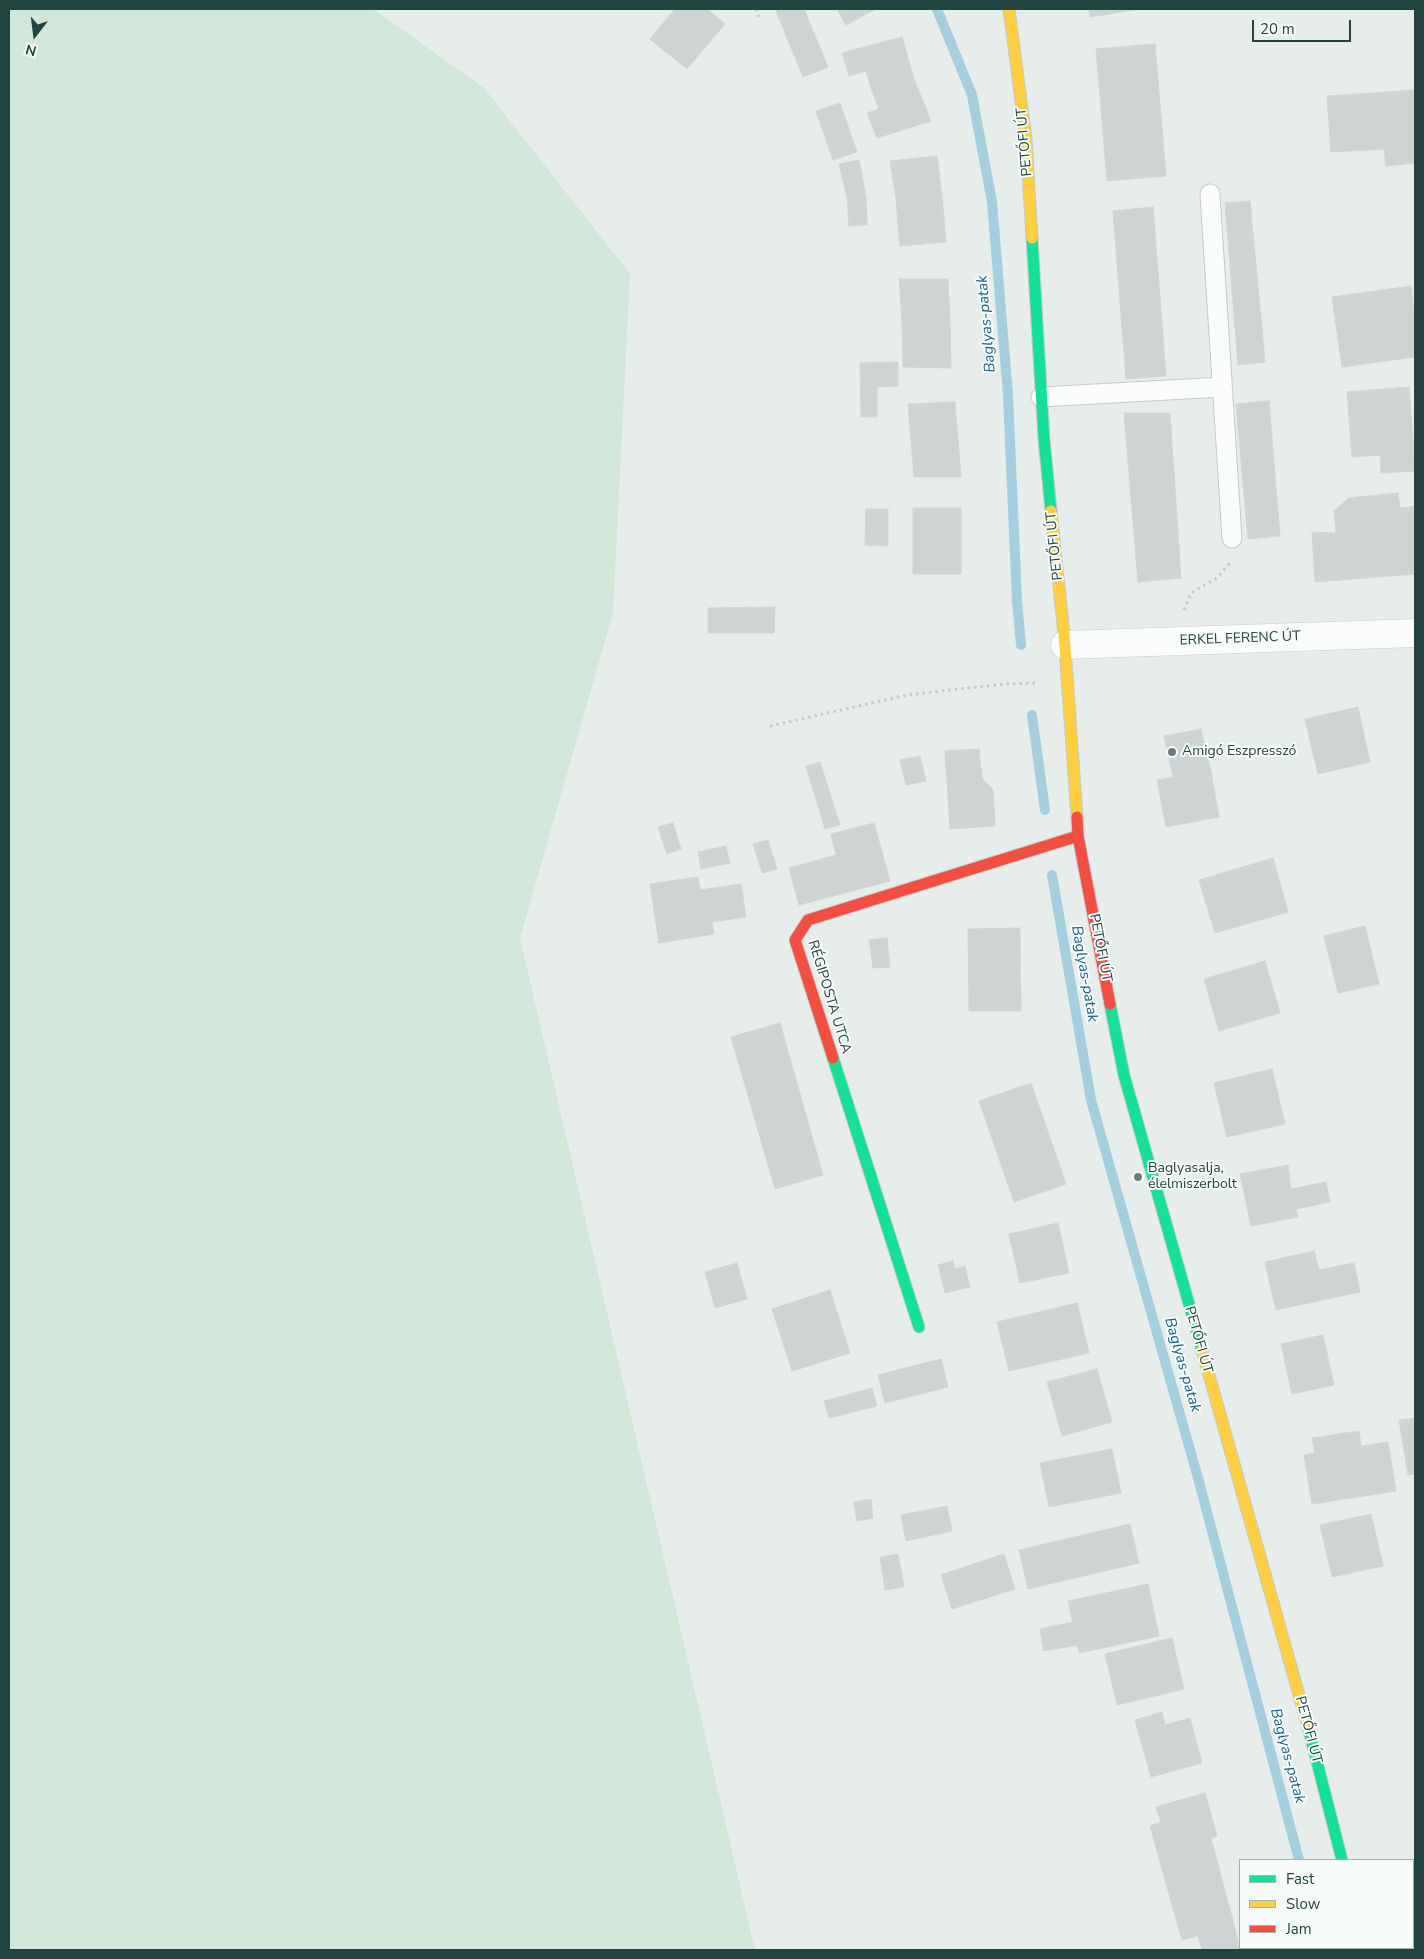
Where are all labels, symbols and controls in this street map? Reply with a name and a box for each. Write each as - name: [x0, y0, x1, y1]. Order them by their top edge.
- north arrow: [10, 10, 60, 60]
- scale bar: [1254, 10, 1353, 42]
- text: 20 m: [1260, 19, 1295, 39]
- text: N: [23, 39, 39, 61]
- street label: PETŐFI ÚT: [1014, 107, 1036, 177]
- water label: Baglyas-patak: [974, 275, 1000, 373]
- street label: PETŐFI ÚT: [1043, 511, 1067, 581]
- street label: ERKEL FERENC ÚT: [1179, 628, 1301, 650]
- place label: Amigó Eszpresszó: [1182, 744, 1296, 760]
- marker: Amigó Eszpresszó: [1166, 746, 1178, 758]
- street label: PETŐFI ÚT: [1085, 913, 1115, 983]
- water label: Baglyas-patak: [1067, 924, 1101, 1024]
- street label: RÉGIPOSTA UTCA: [804, 938, 854, 1056]
- place label: Baglyasalja, élelmiszerbolt: [1148, 1161, 1237, 1194]
- marker: Baglyasalja, élelmiszerbolt: [1132, 1171, 1144, 1183]
- street label: PETŐFI ÚT: [1180, 1305, 1216, 1375]
- water label: Baglyas-patak: [1160, 1316, 1204, 1414]
- street label: PETŐFI ÚT: [1291, 1695, 1325, 1765]
- water label: Baglyas-patak: [1266, 1707, 1308, 1805]
- legend: [1239, 1859, 1414, 1949]
- text: Fast: [1286, 1869, 1314, 1889]
- text: Slow: [1286, 1894, 1320, 1914]
- text: Jam: [1286, 1919, 1312, 1939]

